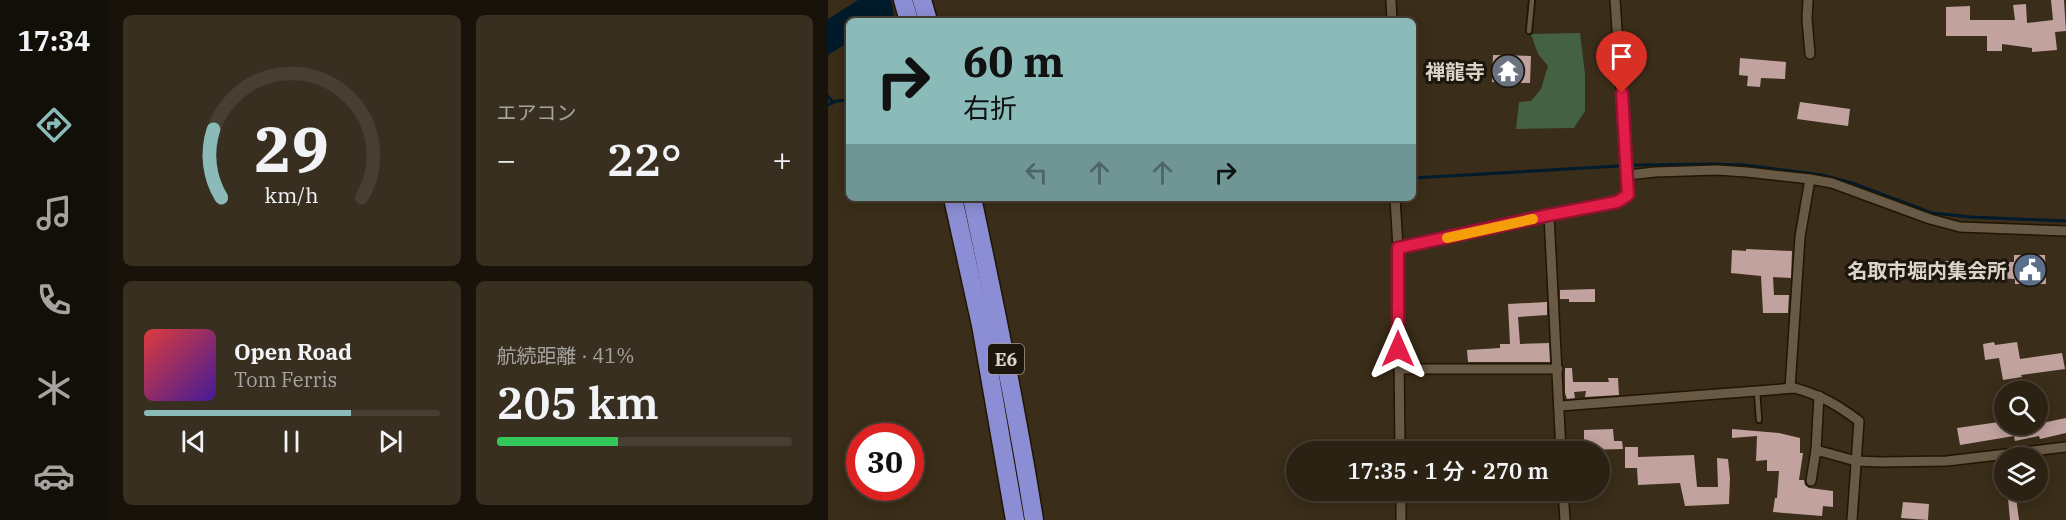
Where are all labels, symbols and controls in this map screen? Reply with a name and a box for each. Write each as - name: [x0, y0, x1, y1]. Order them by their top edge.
- text: 17:34: [18, 23, 90, 58]
- pin: [1596, 31, 1647, 93]
- text: 60 m: [963, 34, 1064, 89]
- icon: arrive: [1605, 40, 1638, 73]
- icon: right: [864, 42, 942, 120]
- temple icon: 禅龍寺: [1490, 53, 1526, 89]
- place label: 禅龍寺: [1425, 58, 1485, 85]
- text: 右折: [963, 90, 1017, 125]
- text: エアコン: [497, 99, 577, 126]
- icon: directions: [33, 104, 75, 146]
- text: 29: [254, 108, 329, 189]
- text: 22°: [607, 130, 682, 188]
- text: −: [497, 138, 516, 181]
- text: +: [772, 138, 792, 181]
- icon: left: [1020, 156, 1053, 189]
- icon: ahead: [1083, 156, 1116, 189]
- icon: ahead: [1146, 156, 1179, 189]
- icon: right: [1209, 156, 1242, 189]
- text: km/h: [265, 181, 319, 209]
- icon: music: [33, 192, 75, 234]
- public building icon: 名取市堀内集会所: [2012, 252, 2048, 288]
- place label: 名取市堀内集会所: [1847, 257, 2007, 284]
- icon: phone: [33, 279, 75, 321]
- position arrow: [1366, 317, 1430, 381]
- text: Open Road: [234, 337, 352, 366]
- text: 航続距離 · 41%: [497, 342, 635, 369]
- road number: E6: [988, 344, 1024, 374]
- text: Tom Ferris: [234, 366, 337, 393]
- icon: climate: [33, 367, 75, 409]
- text: 205 km: [497, 373, 659, 431]
- map controls: [1994, 381, 2048, 501]
- button: search: [1994, 381, 2048, 435]
- speed limit sign: 30: [846, 423, 924, 501]
- icon: previous: [177, 425, 210, 458]
- icon: pause: [275, 425, 308, 458]
- icon: next: [374, 425, 407, 458]
- button: layers: [1994, 447, 2048, 501]
- icon: car: [33, 455, 75, 497]
- text: 17:35 · 1 分 · 270 m: [1347, 456, 1549, 485]

